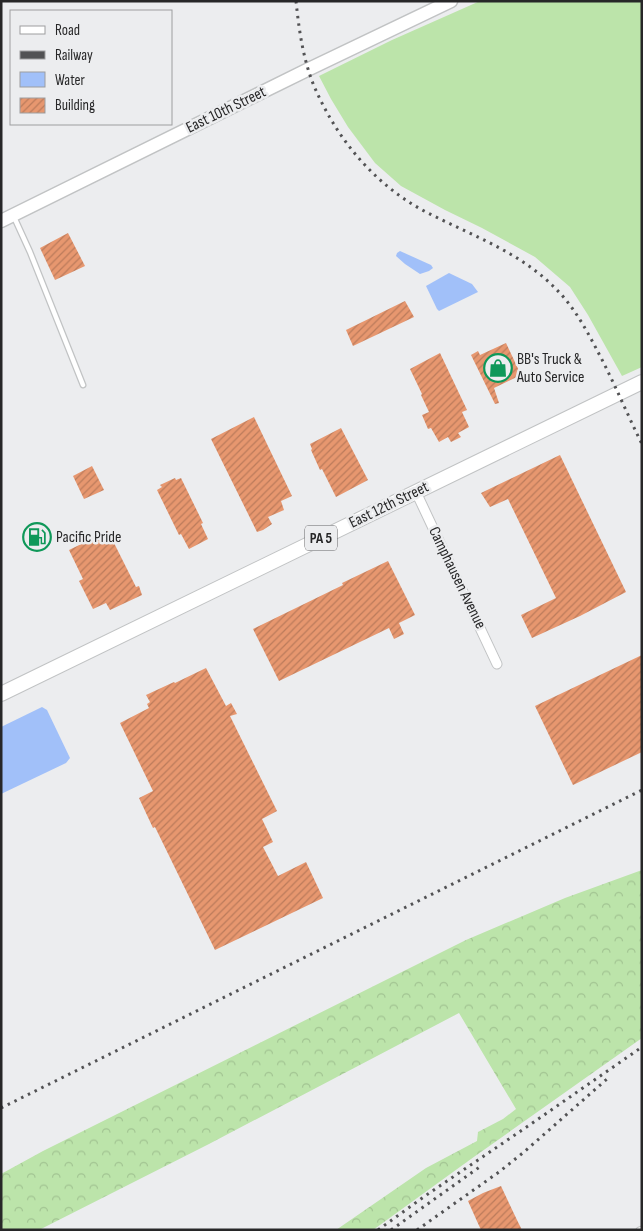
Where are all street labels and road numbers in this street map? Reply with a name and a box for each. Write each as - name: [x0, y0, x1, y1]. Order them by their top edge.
- street label: East 10th Street: [183, 82, 269, 137]
- street label: East 12th Street: [346, 478, 432, 532]
- street label: Camphausen Avenue: [424, 524, 490, 632]
- road number: PA 5: [305, 526, 337, 550]

